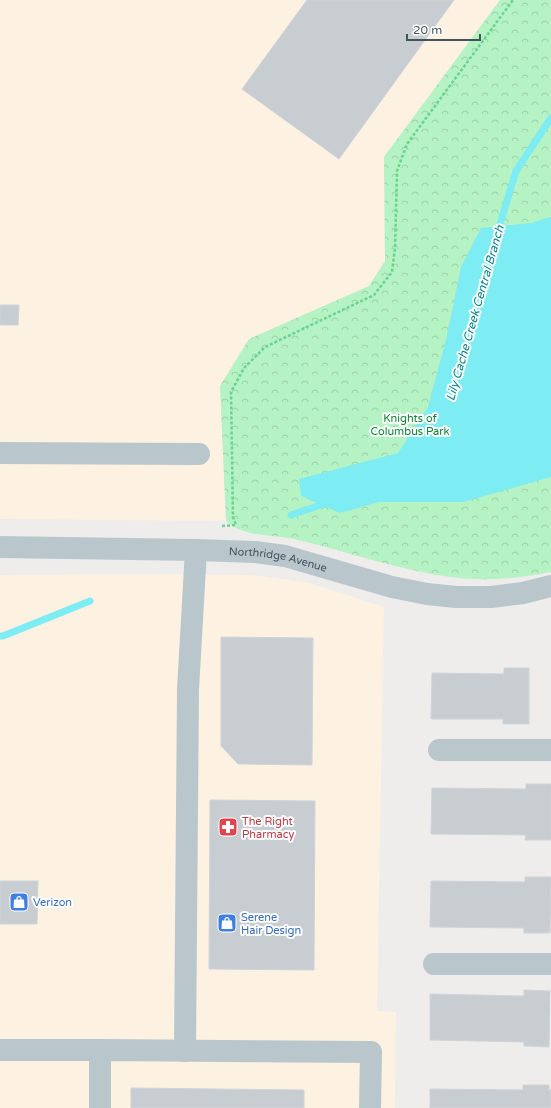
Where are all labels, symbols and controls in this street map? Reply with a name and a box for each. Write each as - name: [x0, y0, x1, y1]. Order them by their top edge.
- scale bar: [407, 16, 480, 42]
- text: 20 m: [413, 23, 442, 37]
- water label: Lily Cache Creek Central Branch: [443, 223, 507, 402]
- park label: Knights of Columbus Park: [371, 412, 449, 438]
- street label: Northridge Avenue: [229, 545, 329, 575]
- place label: The Right Pharmacy: [242, 815, 295, 841]
- pharmacy icon: The Right Pharmacy: [217, 816, 239, 838]
- shop icon: Verizon: [8, 891, 30, 913]
- place label: Verizon: [33, 896, 72, 909]
- place label: Serene Hair Design: [241, 911, 301, 937]
- shop icon: Serene Hair Design: [216, 912, 238, 934]

